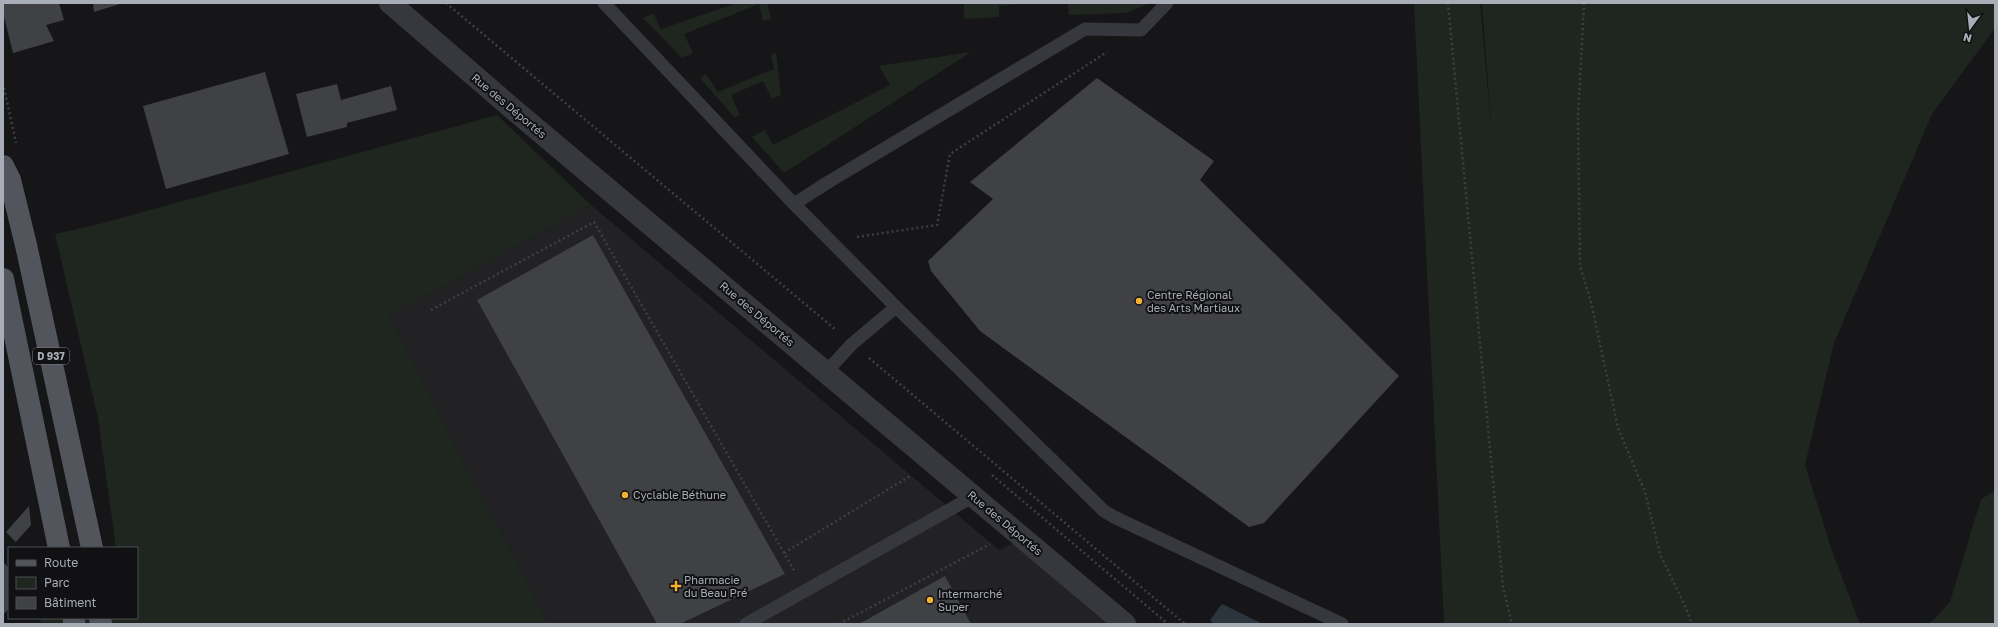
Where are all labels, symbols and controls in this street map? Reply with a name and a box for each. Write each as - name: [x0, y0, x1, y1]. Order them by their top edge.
- north arrow: [1950, 8, 1990, 48]
- text: N: [1962, 31, 1973, 46]
- street label: Rue des Déportés: [469, 71, 549, 141]
- street label: Rue des Déportés: [717, 279, 797, 349]
- place label: Centre Régional des Arts Martiaux: [1147, 288, 1240, 314]
- marker: Centre Régional des Arts Martiaux: [1134, 296, 1144, 306]
- road number: D 937: [33, 348, 69, 364]
- place label: Cyclable Béthune: [633, 488, 726, 501]
- street label: Rue des Déportés: [965, 488, 1045, 558]
- marker: Cyclable Béthune: [620, 490, 630, 500]
- legend: [8, 547, 138, 619]
- text: Route: [44, 555, 78, 570]
- place label: Pharmacie du Beau Pré: [684, 573, 747, 599]
- text: Parc: [44, 575, 70, 590]
- marker: Pharmacie du Beau Pré: [671, 581, 681, 591]
- place label: Intermarché Super: [938, 587, 1002, 613]
- text: Bâtiment: [44, 595, 97, 610]
- marker: Intermarché Super: [925, 595, 935, 605]

